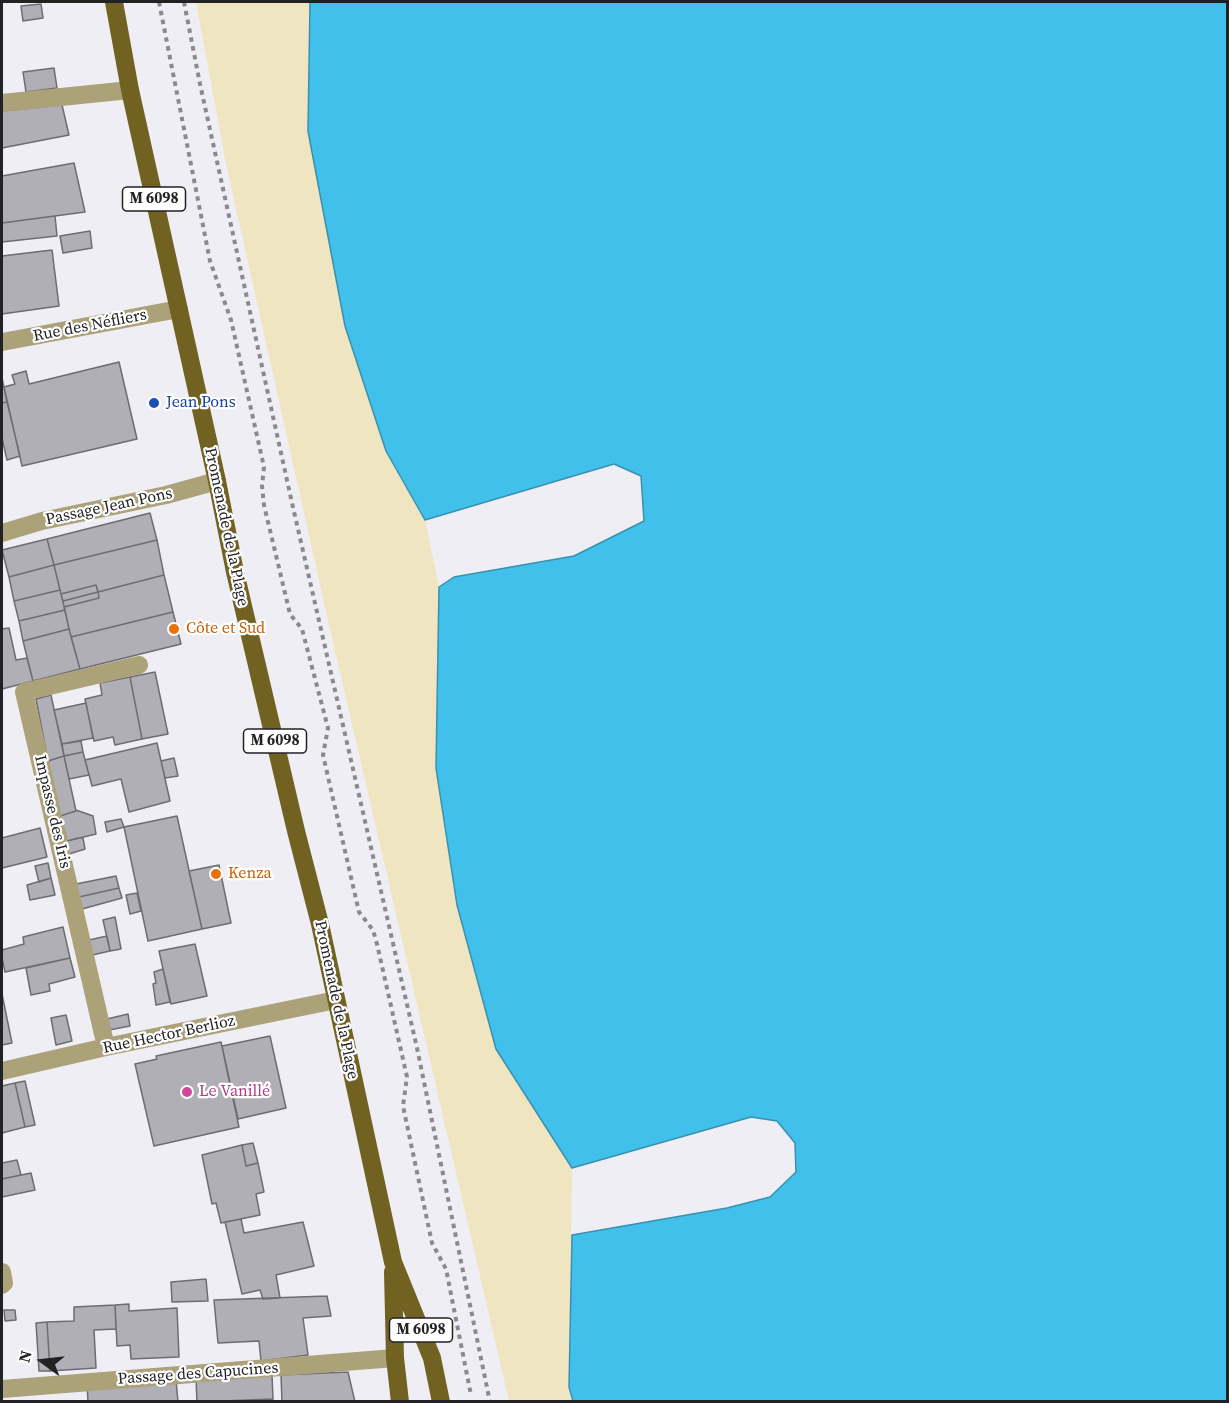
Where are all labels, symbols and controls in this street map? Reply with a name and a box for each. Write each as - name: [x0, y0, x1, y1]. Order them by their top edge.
- road number: M 6098: [122, 187, 186, 211]
- street label: Rue des Néfliers: [32, 306, 148, 346]
- place label: Jean Pons: [166, 393, 236, 413]
- marker: Jean Pons: [147, 396, 161, 410]
- street label: Promenade de la Plage: [200, 446, 252, 608]
- street label: Passage Jean Pons: [44, 484, 174, 530]
- place label: Côte et Sud: [186, 619, 265, 639]
- marker: Côte et Sud: [167, 622, 181, 636]
- road number: M 6098: [244, 729, 306, 753]
- street label: Impasse des Iris: [30, 753, 74, 871]
- place label: Kenza: [228, 864, 272, 884]
- marker: Kenza: [209, 867, 223, 881]
- street label: Promenade de la Plage: [310, 919, 362, 1081]
- street label: Rue Hector Berlioz: [101, 1012, 237, 1058]
- place label: Le Vanillé: [199, 1082, 270, 1102]
- marker: Le Vanillé: [180, 1085, 194, 1099]
- road number: M 6098: [390, 1318, 452, 1342]
- north arrow: [12, 1331, 72, 1391]
- text: N: [12, 1348, 37, 1365]
- street label: Passage des Capucines: [117, 1359, 279, 1389]

